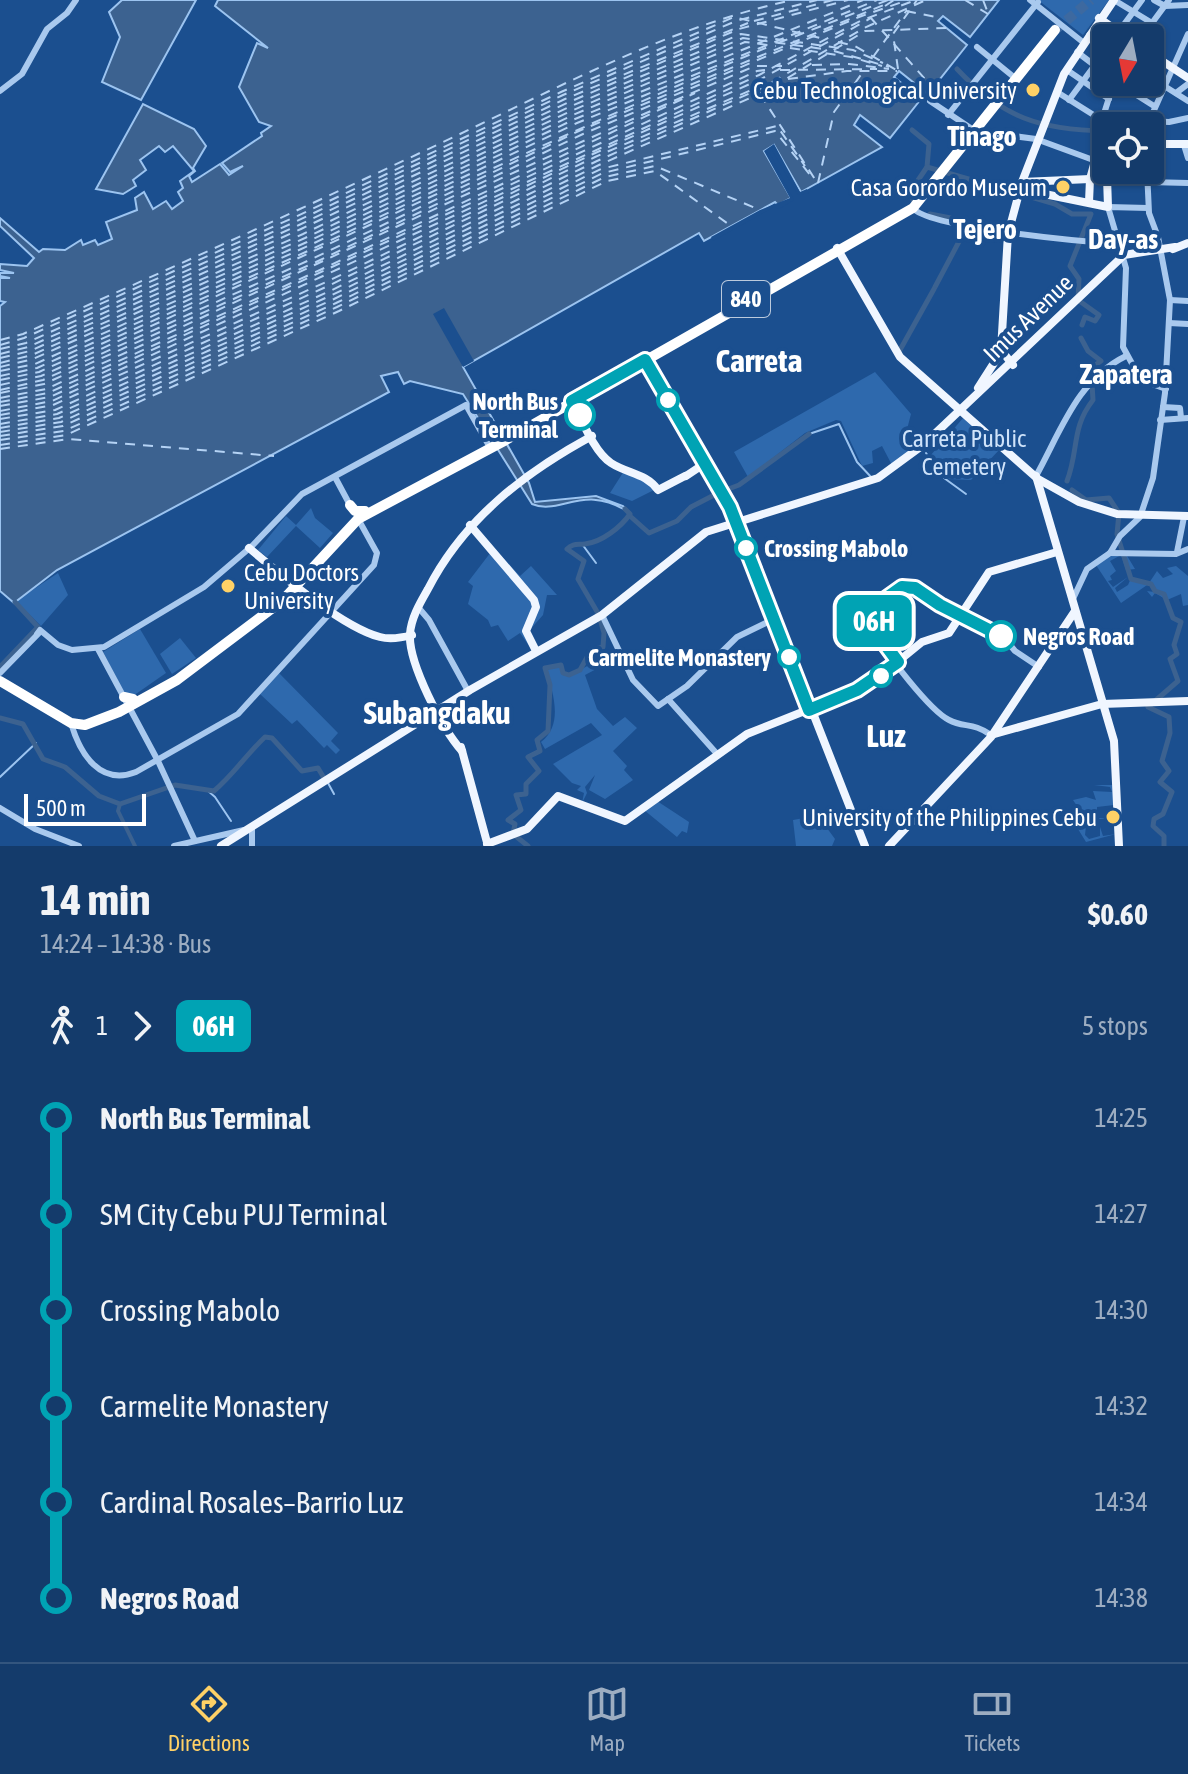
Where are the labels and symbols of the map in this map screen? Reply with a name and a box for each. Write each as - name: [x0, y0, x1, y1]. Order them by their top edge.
- north arrow: [1092, 24, 1164, 96]
- place label: Cebu Technological University: [753, 77, 1017, 104]
- marker: Cebu Technological University: [1024, 81, 1042, 99]
- district label: Tinago: [947, 120, 1017, 152]
- place label: Casa Gorordo Museum: [851, 174, 1047, 201]
- marker: Casa Gorordo Museum: [1054, 178, 1072, 196]
- district label: Tejero: [953, 213, 1017, 245]
- district label: Day-as: [1088, 223, 1158, 255]
- street label: Imus Avenue: [978, 269, 1078, 367]
- road number: 840: [722, 281, 770, 317]
- district label: Carreta: [716, 342, 802, 379]
- district label: Zapatera: [1079, 358, 1173, 390]
- place label: North Bus Terminal: [472, 388, 559, 443]
- unlabelled marker: [657, 389, 679, 411]
- marker: North Bus Terminal: [565, 400, 595, 430]
- park label: Carreta Public Cemetery: [902, 425, 1026, 480]
- place label: Crossing Mabolo: [764, 535, 908, 562]
- marker: Crossing Mabolo: [735, 537, 757, 559]
- place label: Cebu Doctors University: [244, 559, 359, 614]
- marker: Cebu Doctors University: [219, 577, 237, 595]
- line badge: 06H: [828, 595, 920, 647]
- marker: Negros Road: [986, 621, 1016, 651]
- place label: Negros Road: [1023, 623, 1134, 650]
- place label: Carmelite Monastery: [588, 644, 771, 671]
- marker: Carmelite Monastery: [778, 646, 800, 668]
- unlabelled marker: [870, 665, 892, 687]
- district label: Subangdaku: [363, 694, 511, 731]
- district label: Luz: [866, 717, 906, 754]
- scale bar: [24, 790, 146, 826]
- place label: University of the Philippines Cebu: [802, 804, 1097, 831]
- marker: University of the Philippines Cebu: [1104, 808, 1122, 826]

